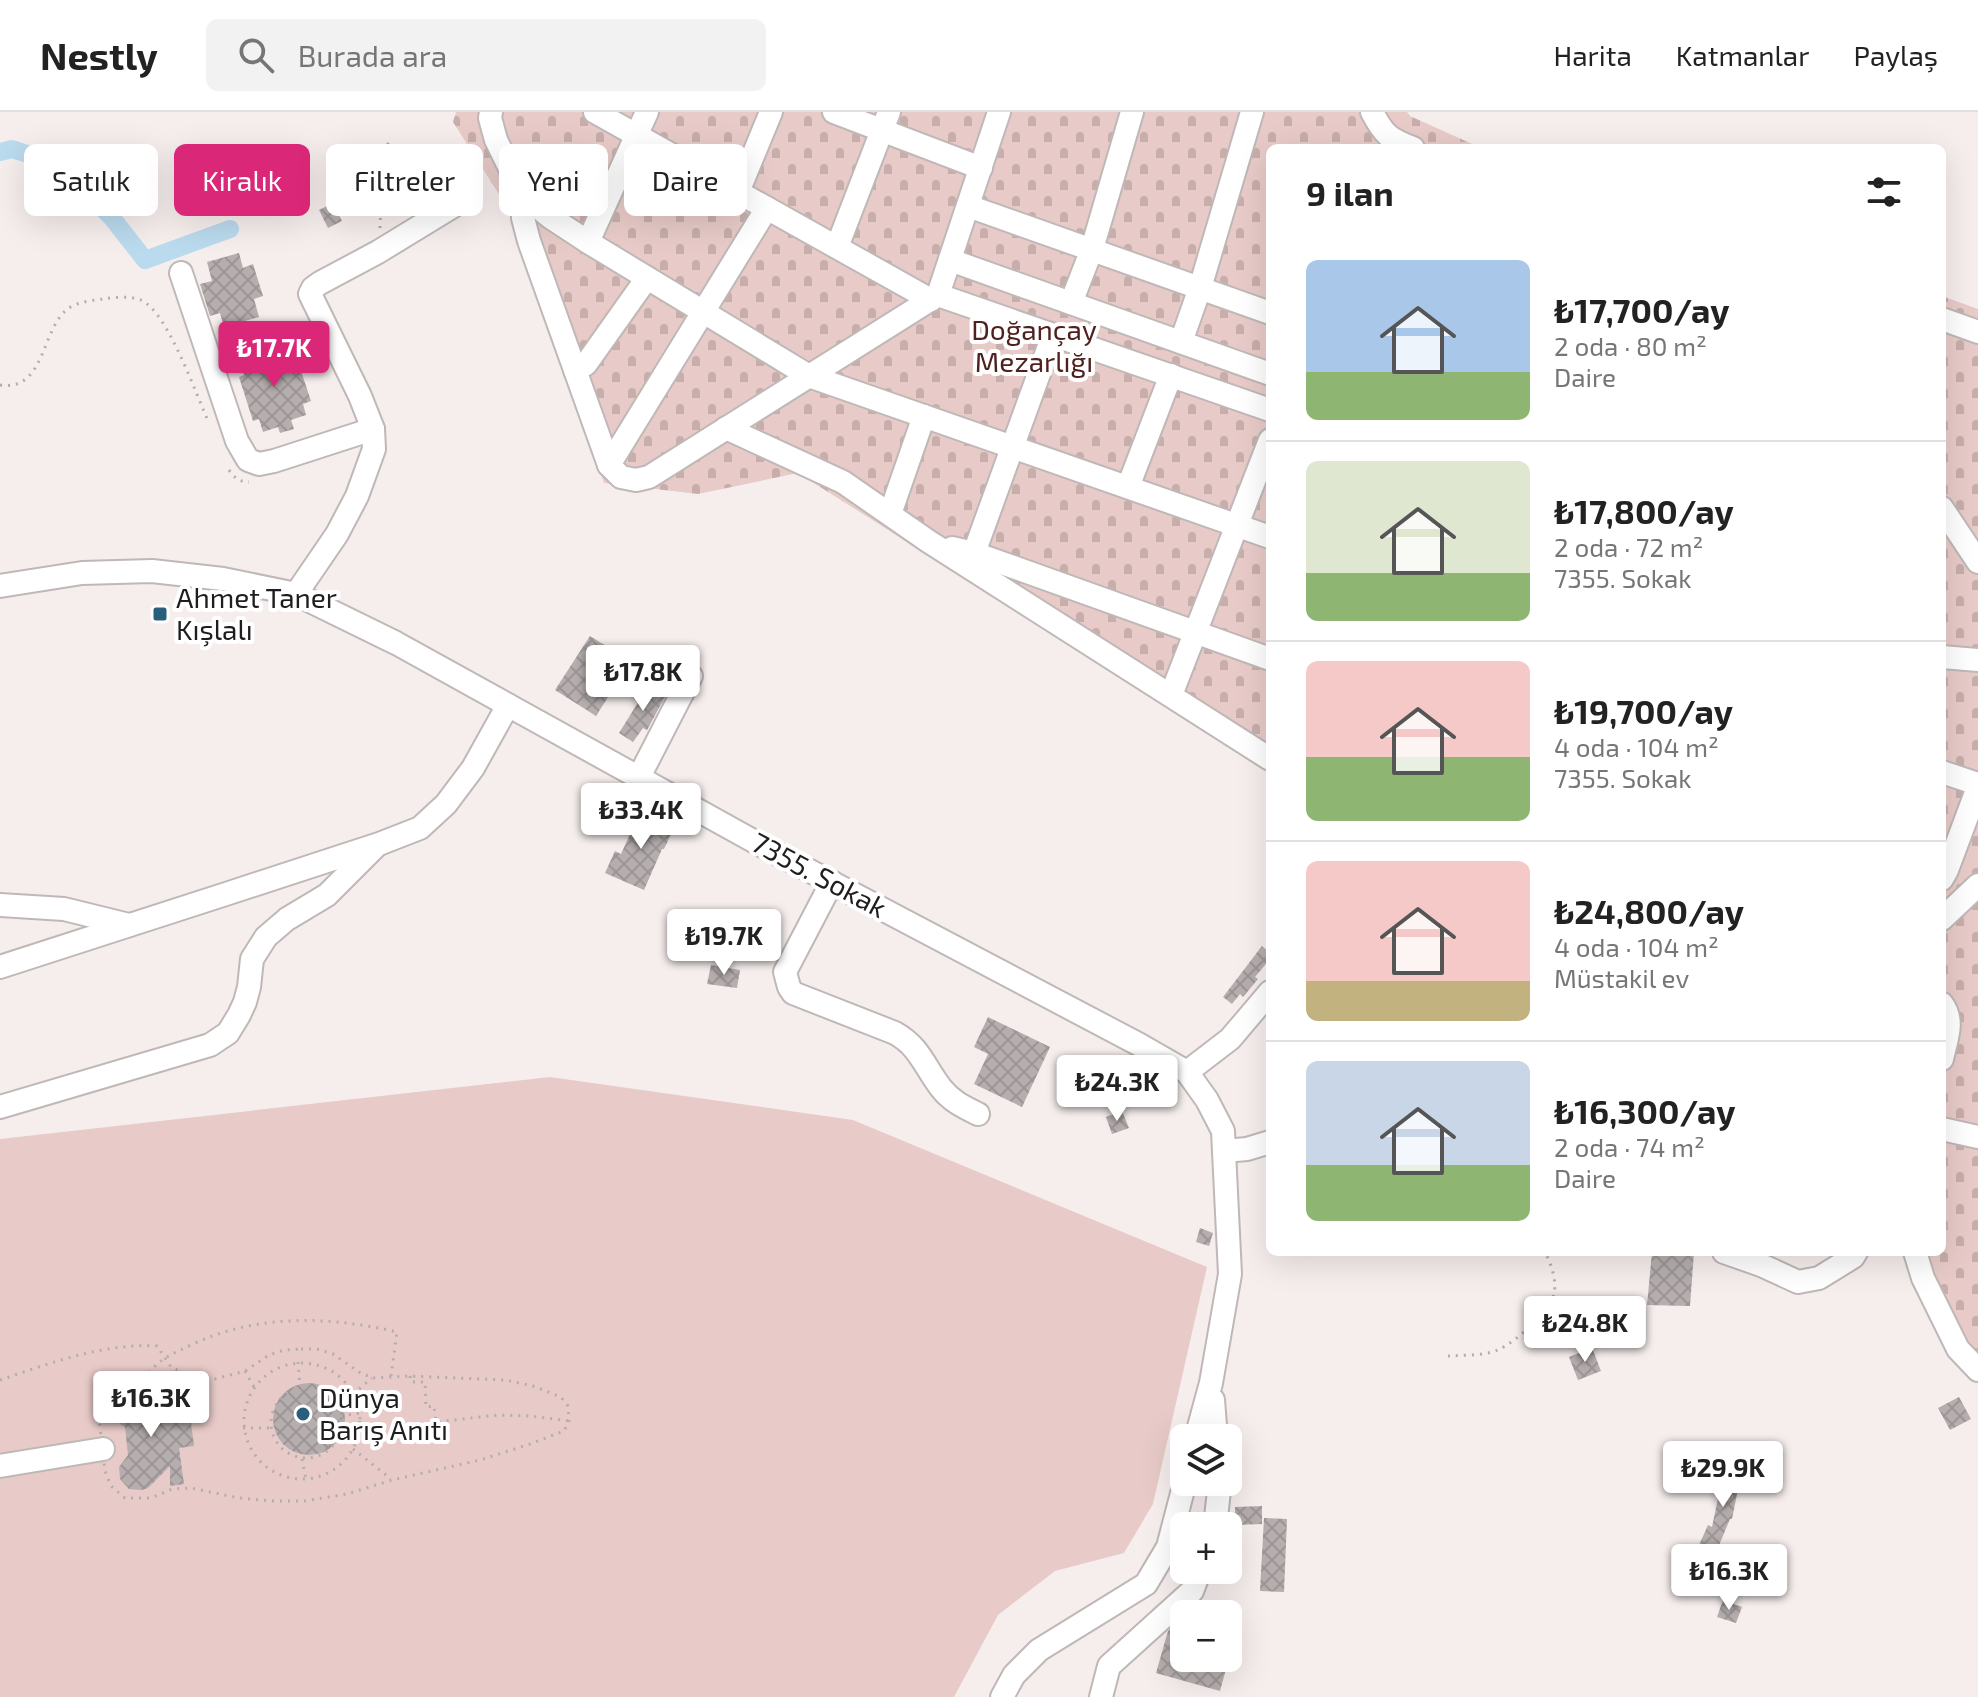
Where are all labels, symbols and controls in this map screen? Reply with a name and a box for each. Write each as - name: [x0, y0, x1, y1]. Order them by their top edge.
- search box: [206, 19, 766, 91]
- text: Nestly: [40, 32, 158, 78]
- icon: search: [234, 33, 278, 77]
- text: Burada ara: [298, 37, 447, 73]
- text: Harita: [1553, 38, 1632, 72]
- text: Katmanlar: [1676, 38, 1809, 72]
- text: Paylaş: [1853, 38, 1938, 72]
- chip: Satılık: [24, 144, 158, 216]
- chip: Kiralık: [174, 144, 310, 216]
- chip: Filtreler: [326, 144, 483, 216]
- chip: Yeni: [499, 144, 608, 216]
- chip: Daire: [624, 144, 747, 216]
- icon: filters: [1862, 170, 1906, 214]
- text: 9 ilan: [1306, 172, 1394, 213]
- text: ₺17,700/ay: [1554, 289, 1729, 330]
- icon: home: [1370, 292, 1466, 388]
- park label: Doğançay Mezarlığı: [971, 312, 1097, 378]
- pin: ₺17.7K: [209, 321, 339, 389]
- text: 2 oda · 80 m²: [1554, 330, 1707, 361]
- text: ₺17.7K: [236, 331, 312, 362]
- text: Daire: [1554, 361, 1616, 392]
- text: ₺17,800/ay: [1554, 490, 1734, 531]
- icon: home: [1370, 493, 1466, 589]
- text: 2 oda · 72 m²: [1554, 531, 1703, 562]
- text: 7355. Sokak: [1554, 562, 1692, 593]
- place label: Ahmet Taner Kışlalı: [176, 580, 337, 647]
- marker: Ahmet Taner Kışlalı: [151, 605, 169, 623]
- pin: ₺17.8K: [578, 645, 708, 713]
- text: ₺17.8K: [604, 655, 682, 686]
- text: ₺19,700/ay: [1554, 690, 1733, 731]
- icon: home: [1370, 693, 1466, 789]
- text: 4 oda · 104 m²: [1554, 731, 1719, 762]
- text: 7355. Sokak: [1554, 762, 1692, 793]
- pin: ₺33.4K: [576, 783, 706, 851]
- text: ₺33.4K: [599, 793, 683, 824]
- street label: 7355. Sokak: [746, 824, 893, 924]
- text: ₺24,800/ay: [1554, 890, 1744, 931]
- icon: home: [1370, 893, 1466, 989]
- pin: ₺19.7K: [659, 909, 789, 977]
- text: ₺19.7K: [685, 919, 763, 950]
- text: 4 oda · 104 m²: [1554, 931, 1719, 962]
- text: Müstakil ev: [1554, 962, 1689, 993]
- pin: ₺24.3K: [1052, 1055, 1182, 1123]
- text: ₺24.3K: [1075, 1065, 1159, 1096]
- text: ₺16,300/ay: [1554, 1090, 1735, 1131]
- icon: home: [1370, 1093, 1466, 1189]
- text: 2 oda · 74 m²: [1554, 1131, 1705, 1162]
- text: Daire: [1554, 1162, 1616, 1193]
- pin: ₺24.8K: [1520, 1296, 1650, 1364]
- text: ₺24.8K: [1542, 1306, 1628, 1337]
- pin: ₺16.3K: [86, 1371, 216, 1439]
- place label: Dünya Barış Anıtı: [319, 1380, 448, 1447]
- text: ₺16.3K: [111, 1381, 191, 1412]
- marker: Dünya Barış Anıtı: [294, 1405, 312, 1423]
- map controls: [1170, 1424, 1242, 1672]
- button: layers: [1170, 1424, 1242, 1496]
- pin: ₺29.9K: [1658, 1441, 1788, 1509]
- text: ₺29.9K: [1681, 1451, 1765, 1482]
- button: +: [1170, 1512, 1242, 1584]
- pin: ₺16.3K: [1664, 1544, 1794, 1612]
- text: ₺16.3K: [1689, 1554, 1769, 1585]
- button: −: [1170, 1600, 1242, 1672]

